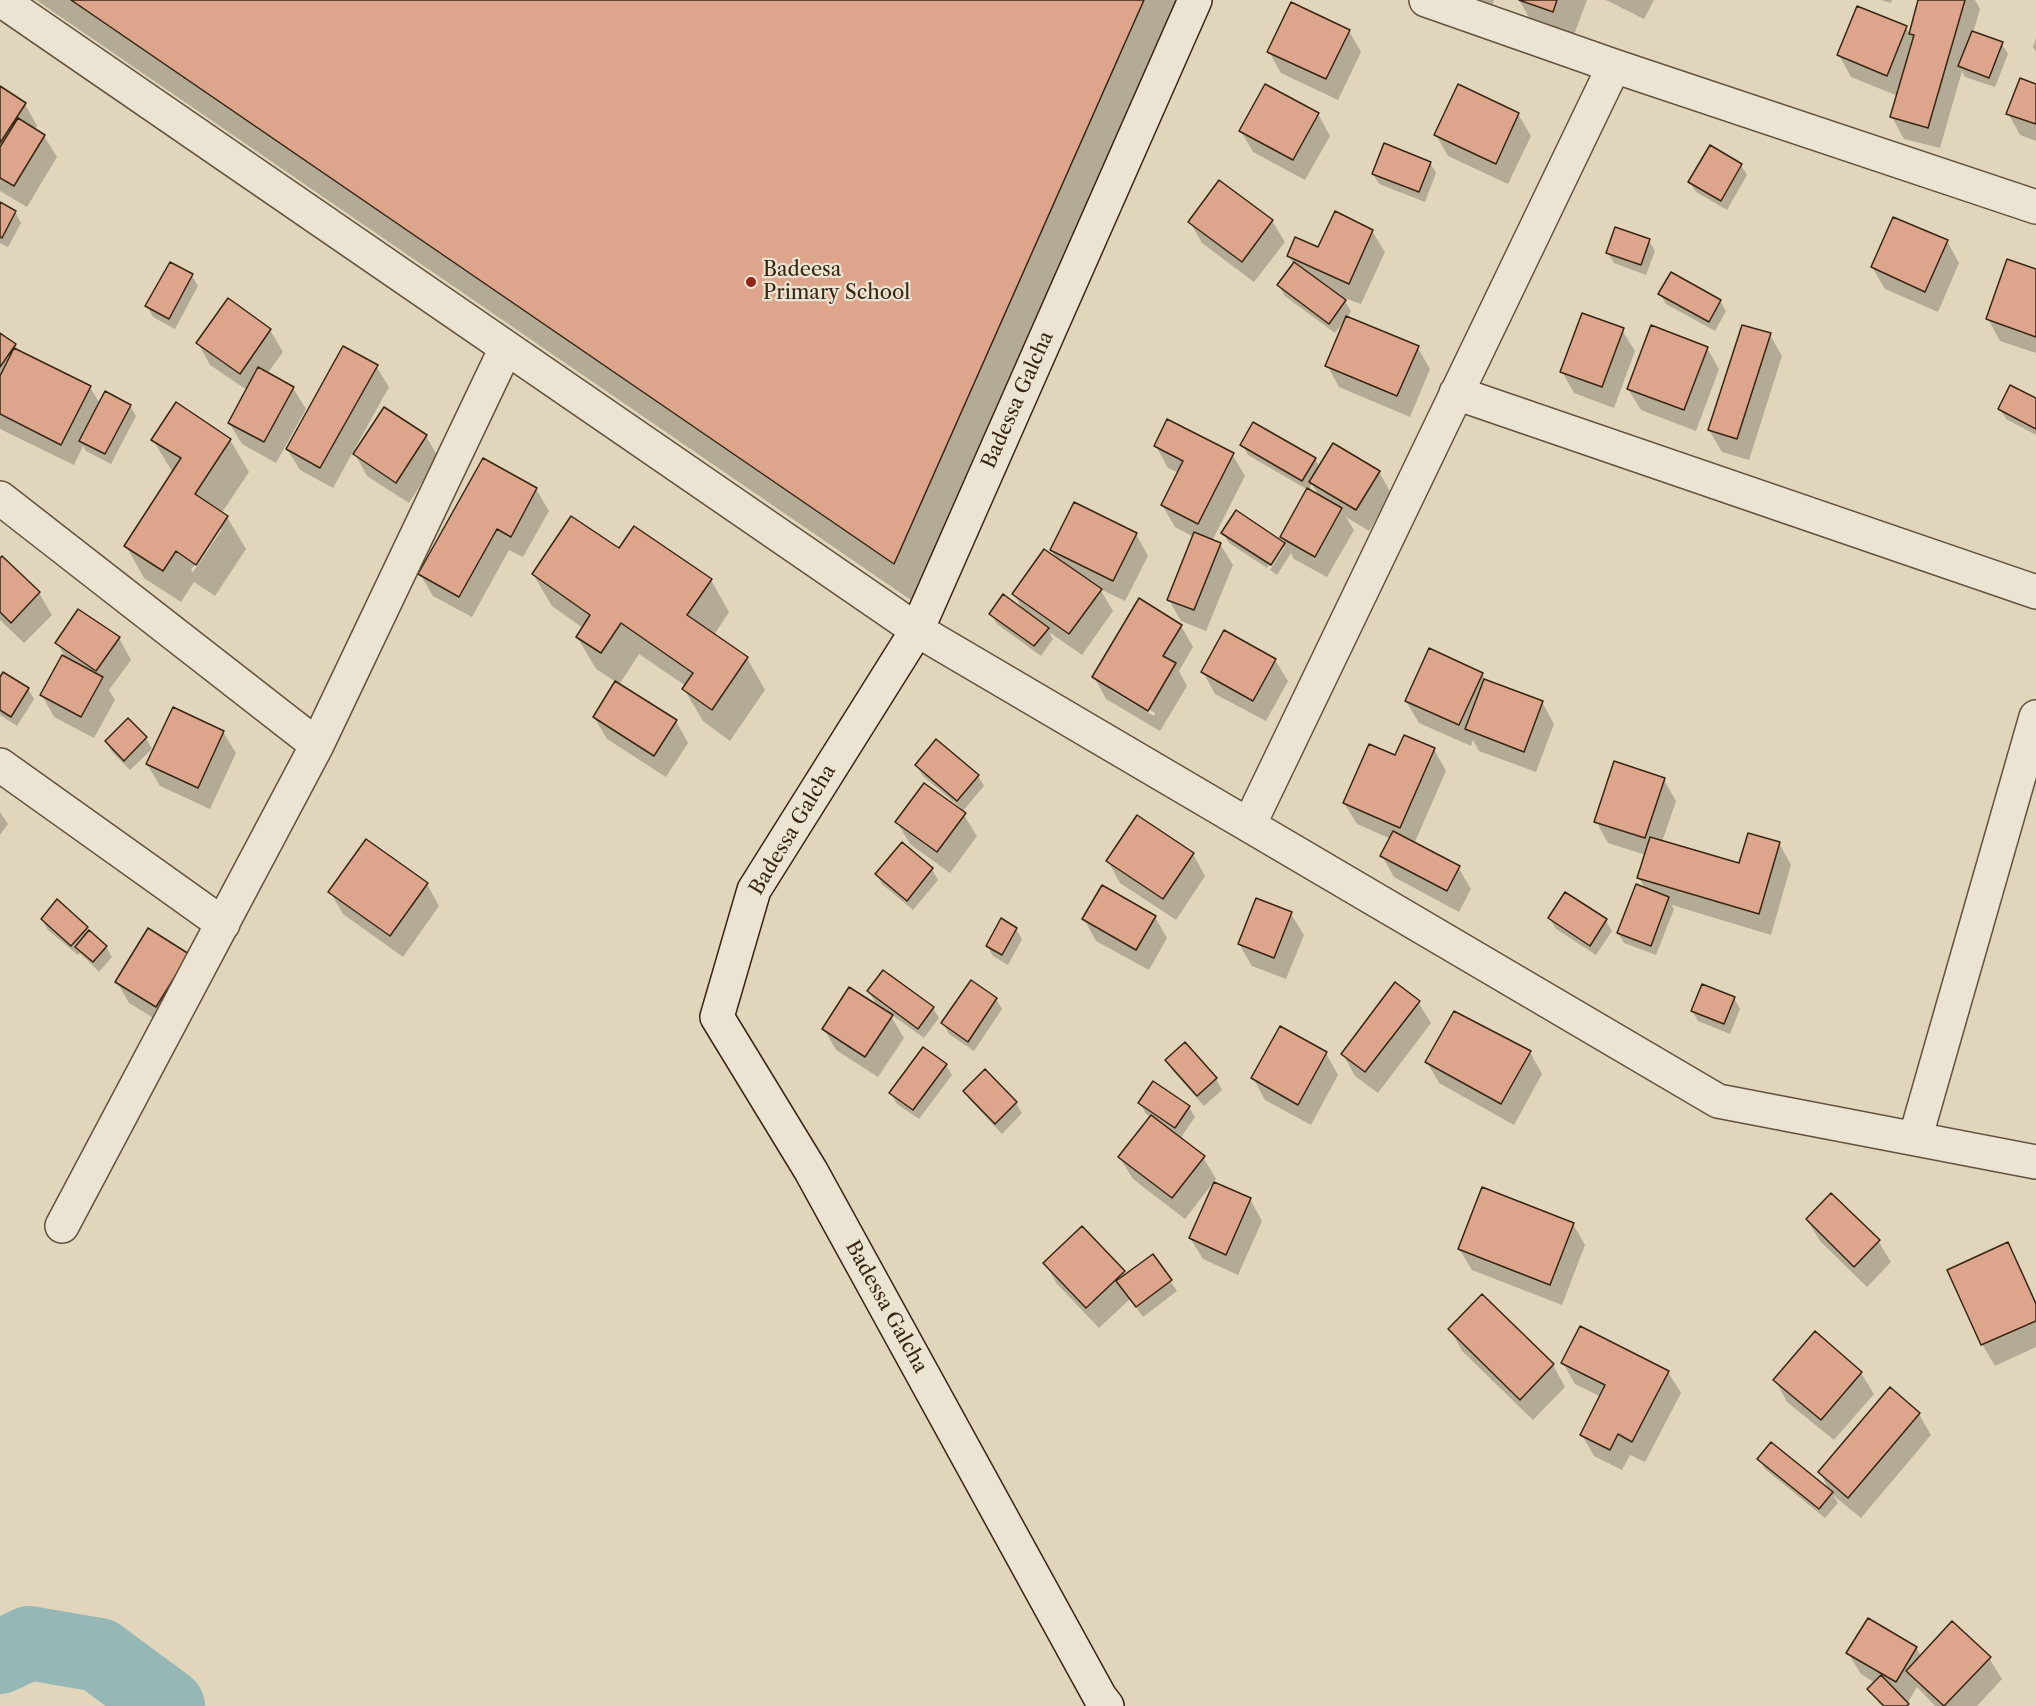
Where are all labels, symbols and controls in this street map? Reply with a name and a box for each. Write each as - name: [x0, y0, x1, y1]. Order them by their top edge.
- place label: Badeesa Primary School: [763, 258, 910, 305]
- marker: Badeesa Primary School: [744, 275, 758, 289]
- street label: Badessa Galcha: [977, 328, 1059, 472]
- street label: Badessa Galcha: [745, 761, 841, 899]
- street label: Badessa Galcha: [840, 1237, 932, 1377]

